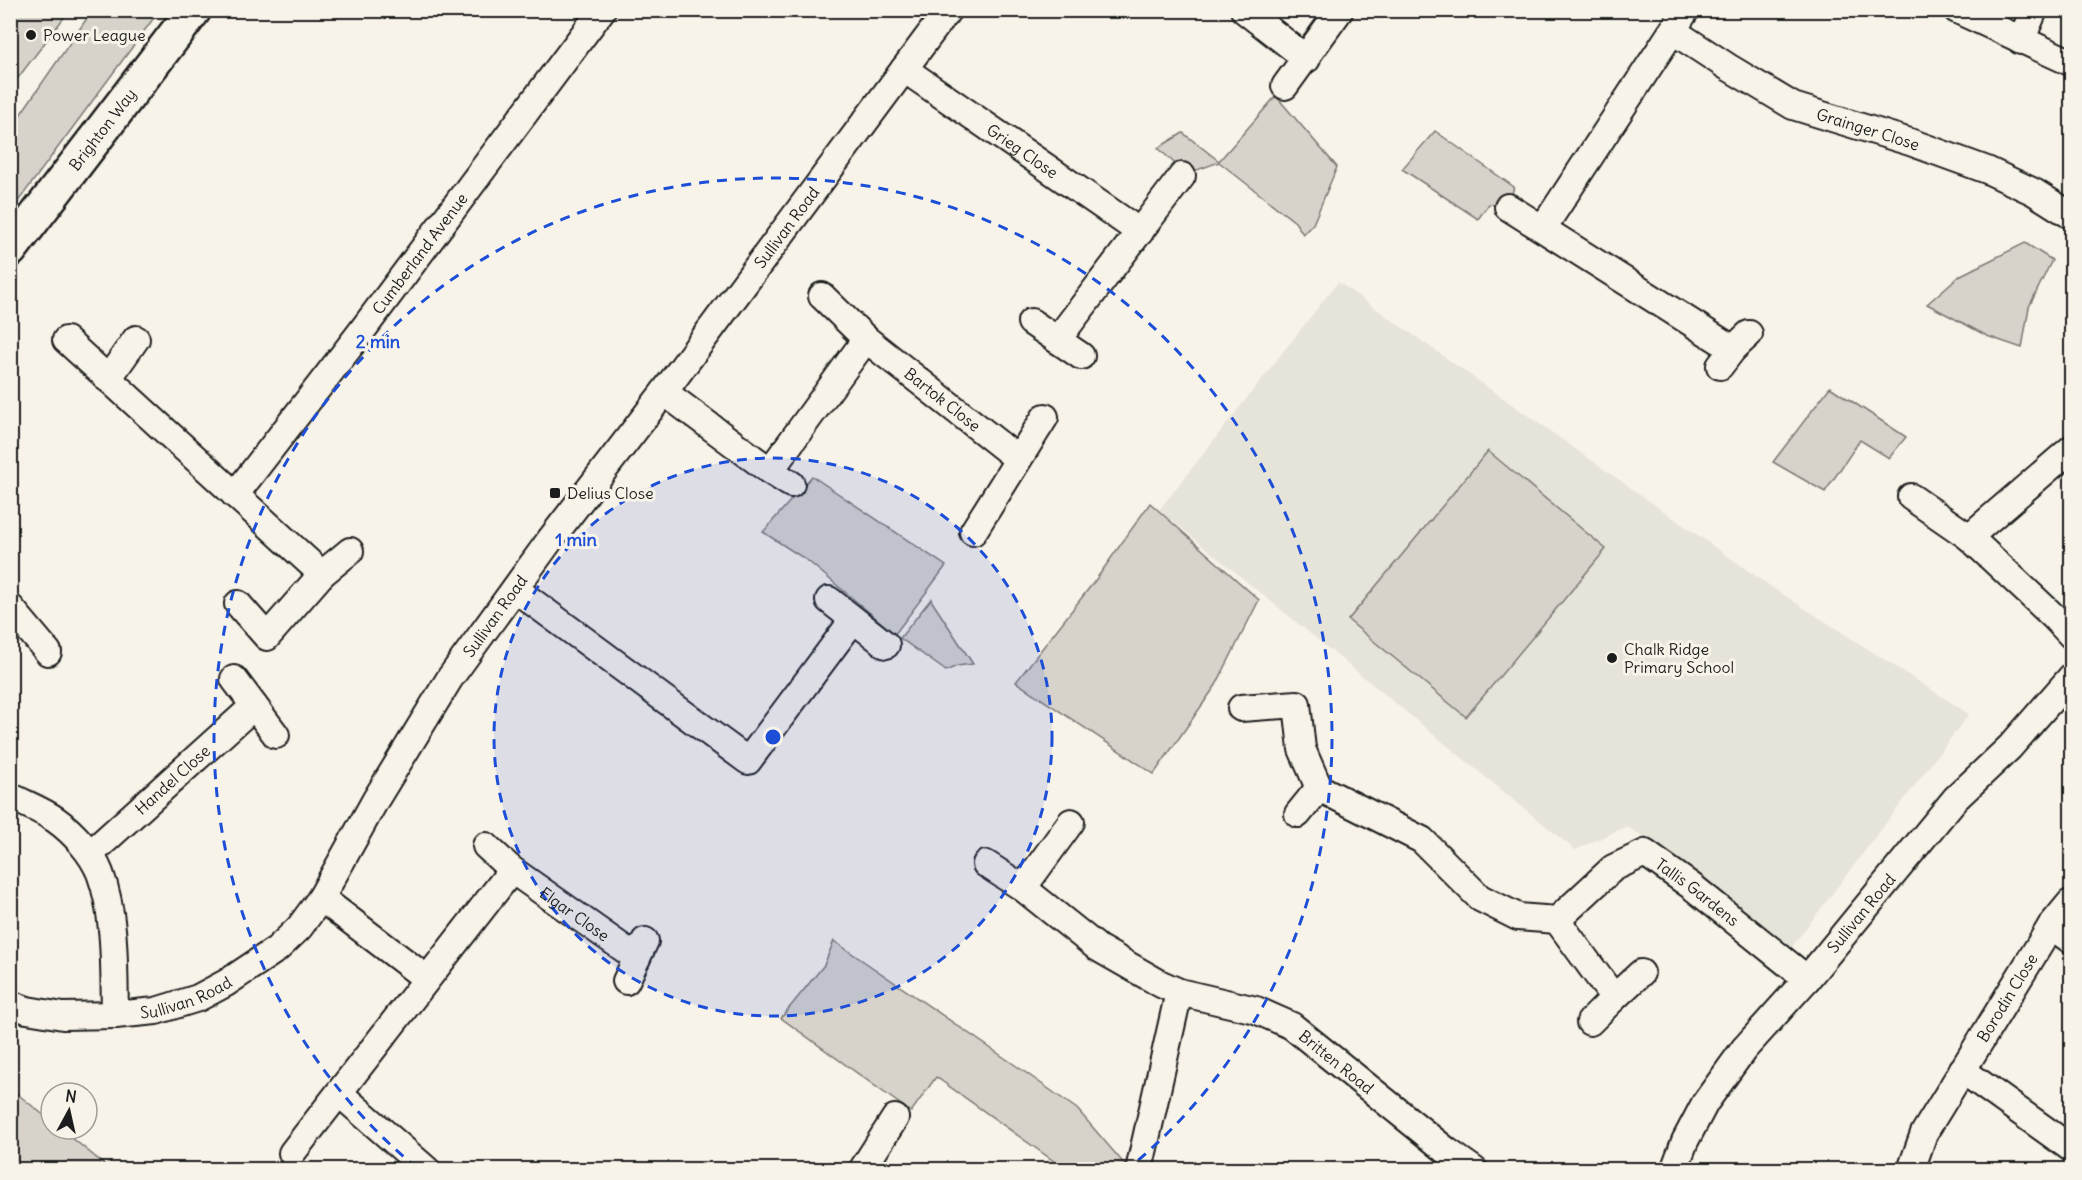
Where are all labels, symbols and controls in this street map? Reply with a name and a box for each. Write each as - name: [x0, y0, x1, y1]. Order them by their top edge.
- place label: Power League: [43, 25, 146, 45]
- marker: Power League: [24, 28, 38, 42]
- street label: Brighton Way: [65, 84, 140, 174]
- street label: Grainger Close: [1814, 104, 1922, 155]
- street label: Grieg Close: [983, 119, 1062, 182]
- street label: Sullivan Road: [750, 183, 823, 272]
- street label: Cumberland Avenue: [368, 189, 472, 318]
- text: 2 min: [356, 330, 401, 353]
- street label: Bartok Close: [900, 363, 985, 436]
- place label: Delius Close: [567, 483, 654, 503]
- marker: Delius Close: [548, 486, 562, 500]
- text: 1 min: [555, 528, 597, 551]
- street label: Sullivan Road: [459, 571, 531, 661]
- place label: Chalk Ridge Primary School: [1624, 639, 1734, 677]
- marker: Chalk Ridge Primary School: [1605, 651, 1619, 665]
- centre of rings: [763, 727, 783, 747]
- street label: Handel Close: [131, 741, 214, 819]
- street label: Tallis Gardens: [1652, 854, 1743, 930]
- street label: Sullivan Road: [1823, 870, 1900, 957]
- street label: Elgar Close: [536, 883, 613, 945]
- street label: Borodin Close: [1972, 950, 2042, 1046]
- street label: Sullivan Road: [139, 972, 236, 1023]
- street label: Britten Road: [1295, 1026, 1378, 1098]
- north arrow: [39, 1081, 99, 1141]
- text: N: [64, 1085, 78, 1107]

